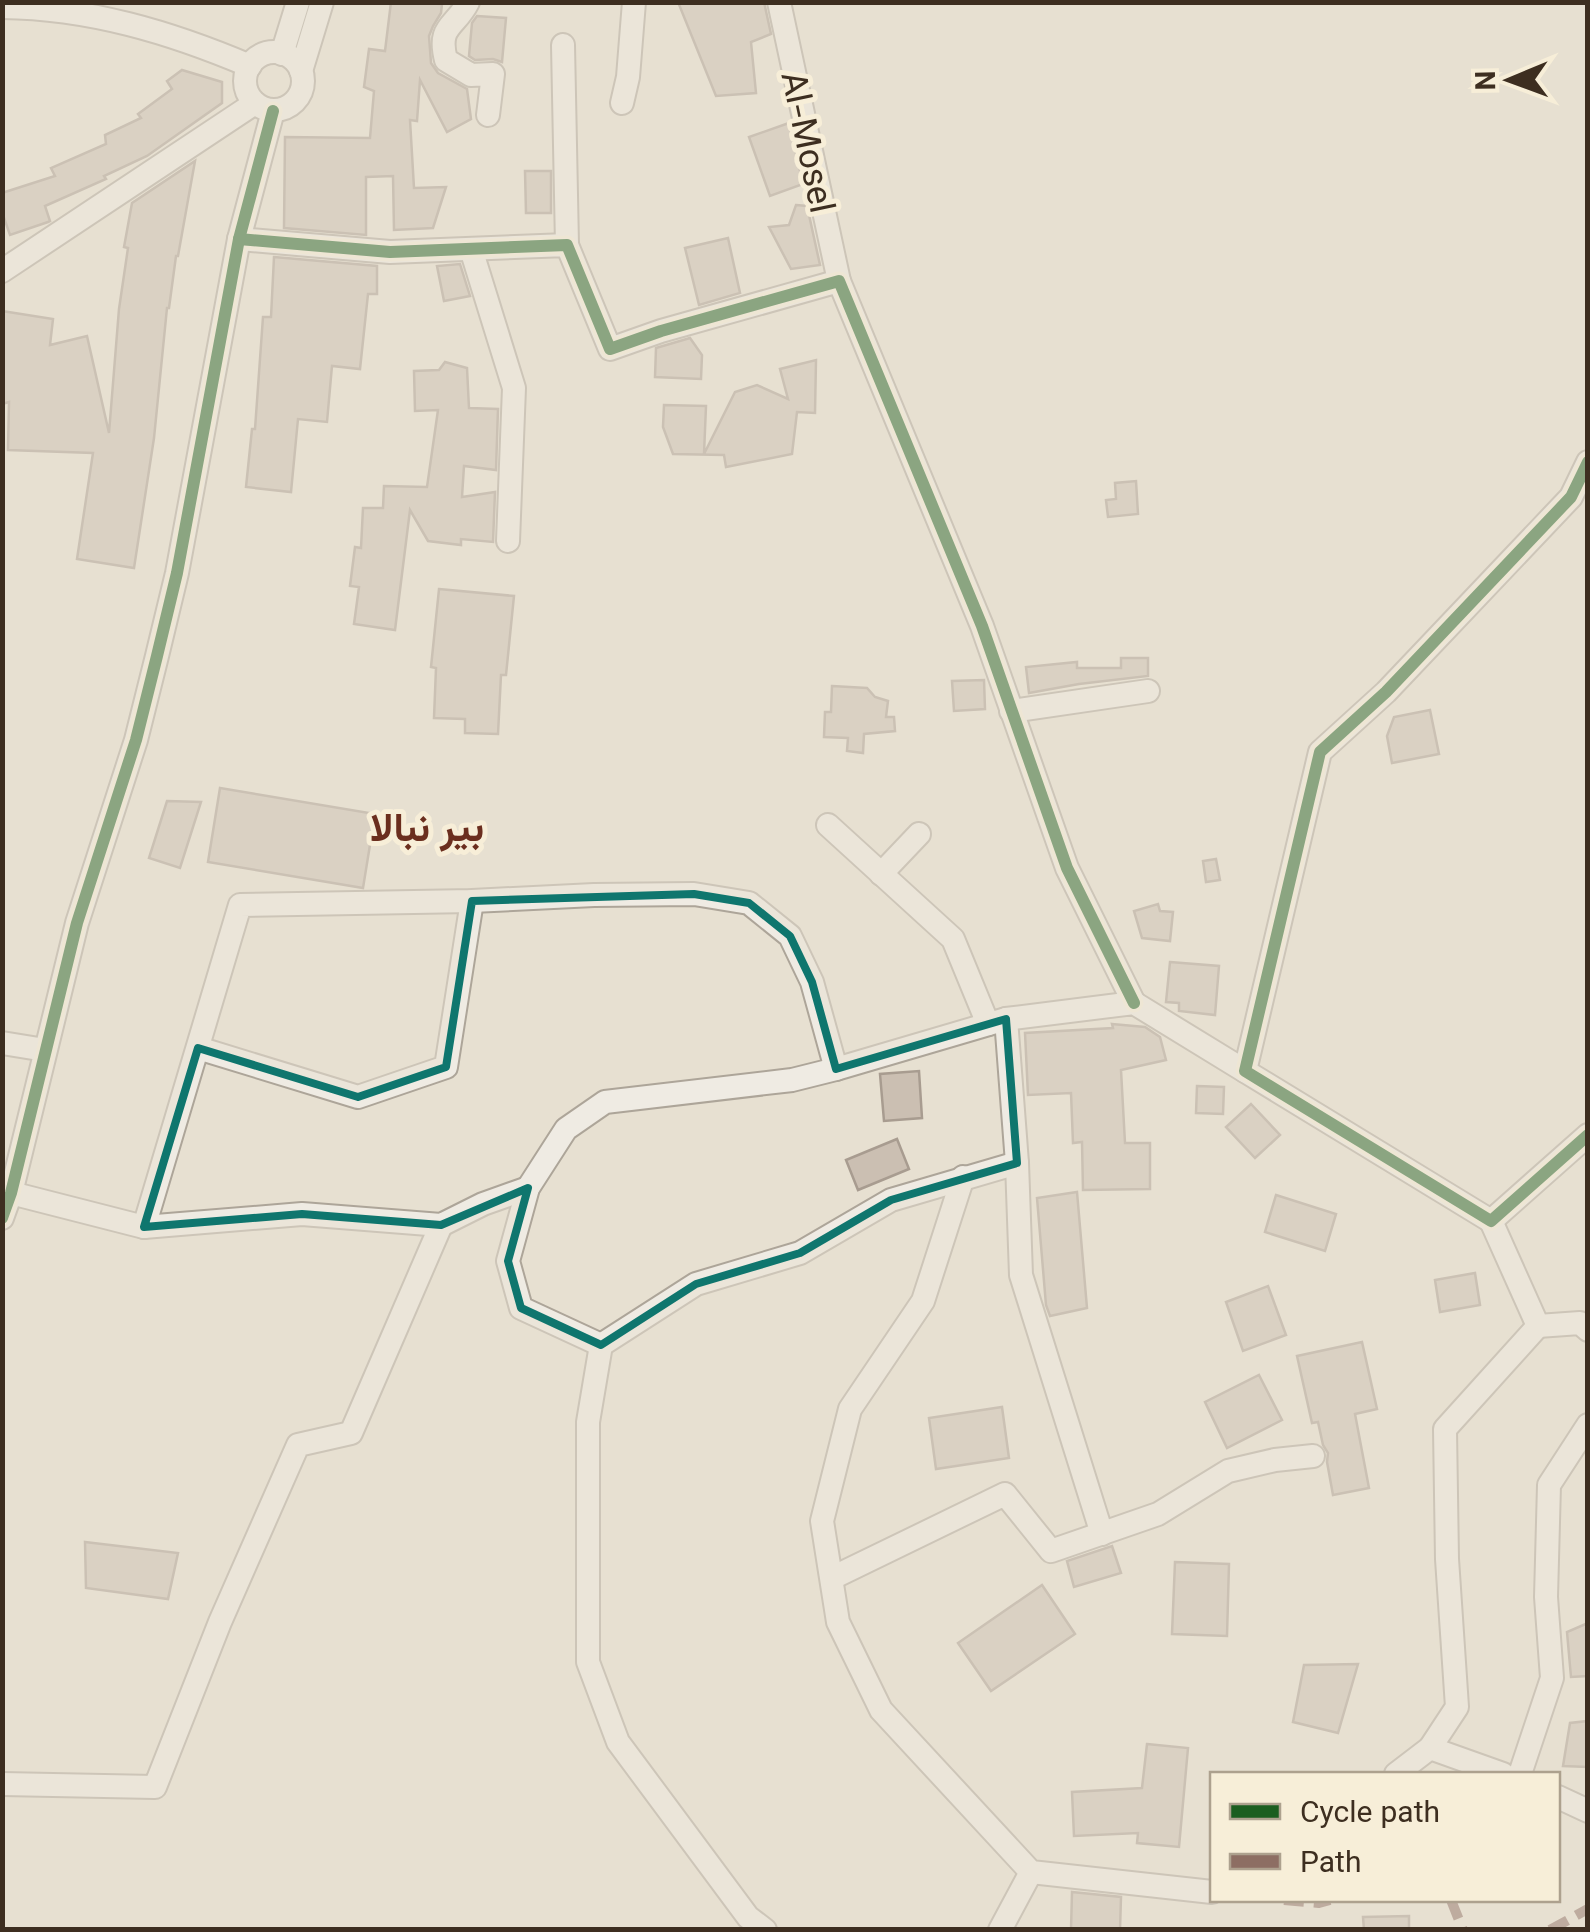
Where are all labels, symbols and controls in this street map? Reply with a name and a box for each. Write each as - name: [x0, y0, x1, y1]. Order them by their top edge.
- north arrow: [1460, 30, 1560, 130]
- street label: Al-Mosel: [763, 67, 846, 219]
- text: N: [1466, 70, 1510, 91]
- district label: بير نبالا: [370, 800, 484, 862]
- legend: [1210, 1772, 1560, 1902]
- text: Cycle path: [1300, 1791, 1440, 1838]
- text: Path: [1300, 1841, 1361, 1888]

